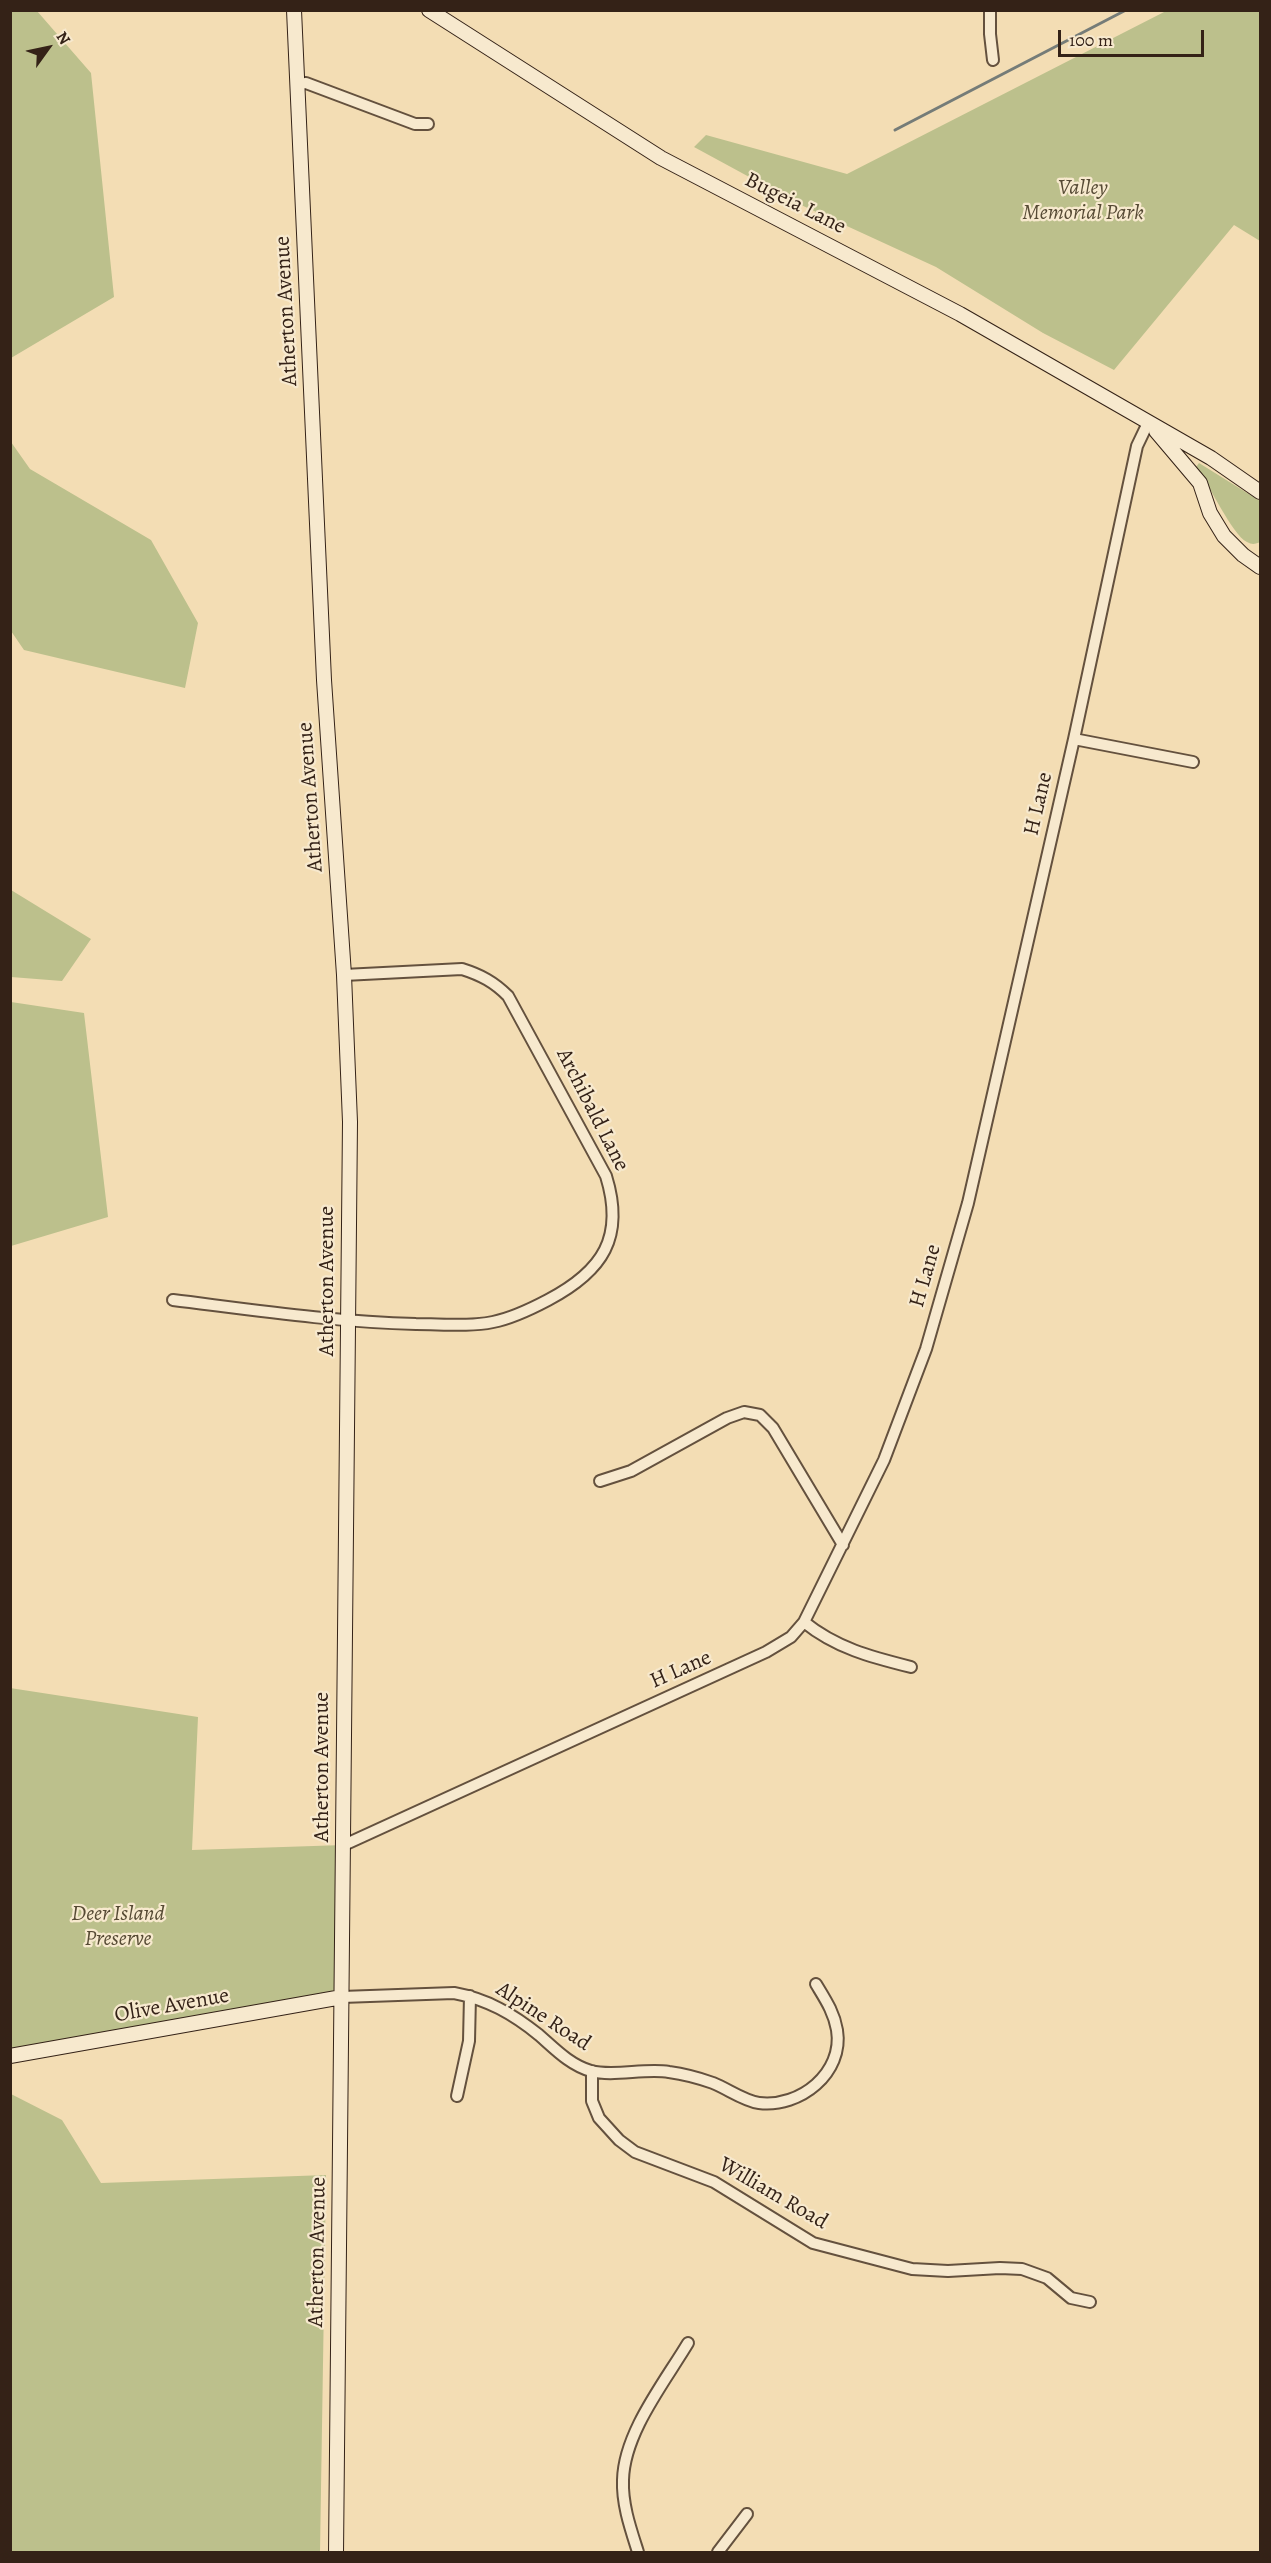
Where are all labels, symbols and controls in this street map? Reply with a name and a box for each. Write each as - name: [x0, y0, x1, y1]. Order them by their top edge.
- north arrow: [18, 18, 78, 78]
- scale bar: [1061, 18, 1206, 56]
- text: N: [51, 27, 75, 49]
- text: 100 m: [1069, 28, 1113, 52]
- street label: Bugeia Lane: [740, 167, 850, 241]
- park label: Valley Memorial Park: [1022, 176, 1144, 228]
- street label: Atherton Avenue: [270, 235, 304, 387]
- street label: Atherton Avenue: [293, 721, 329, 873]
- street label: H Lane: [1019, 770, 1059, 838]
- street label: Archibald Lane: [550, 1044, 634, 1176]
- street label: Atherton Avenue: [315, 1206, 341, 1356]
- street label: H Lane: [904, 1241, 948, 1311]
- street label: H Lane: [646, 1645, 716, 1695]
- street label: Atherton Avenue: [310, 1692, 336, 1842]
- park label: Deer Island Preserve: [71, 1902, 165, 1954]
- street label: Alpine Road: [491, 1977, 595, 2057]
- street label: Olive Avenue: [113, 1983, 231, 2029]
- street label: William Road: [714, 2152, 832, 2236]
- street label: Atherton Avenue: [303, 2177, 333, 2327]

